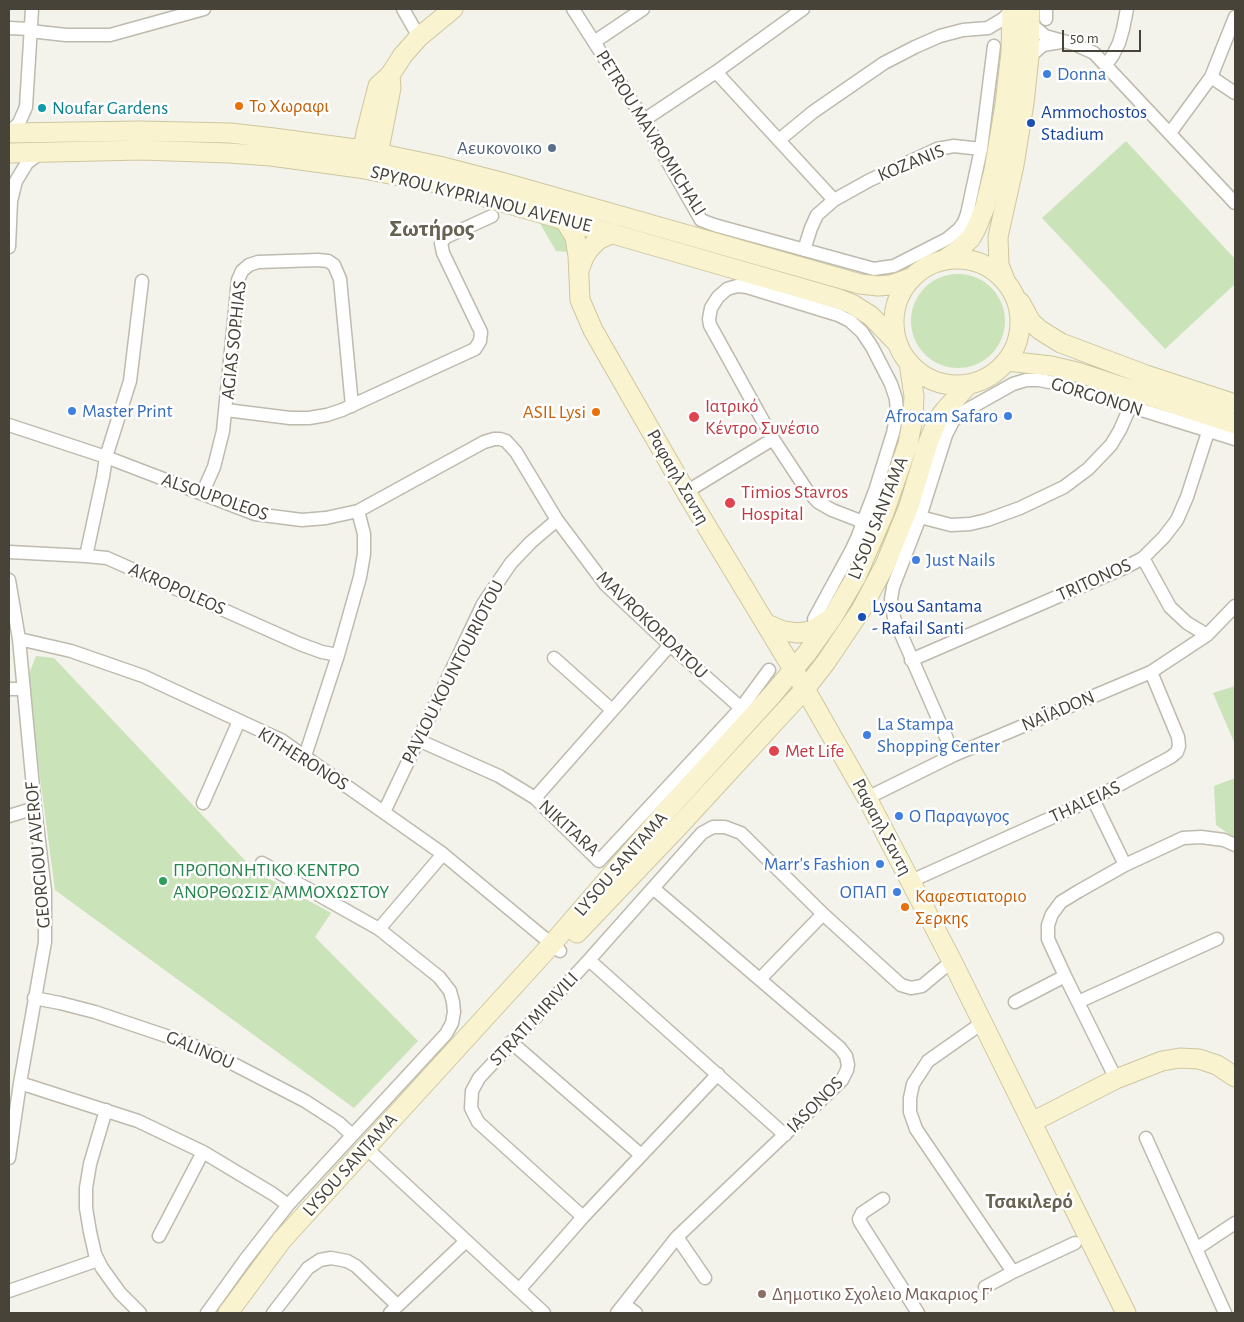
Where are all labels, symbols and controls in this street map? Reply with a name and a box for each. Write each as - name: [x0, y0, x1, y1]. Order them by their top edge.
- scale bar: [1064, 20, 1143, 52]
- text: 50 m: [1070, 31, 1099, 46]
- street label: PETROU MAVROMICHALI: [591, 46, 711, 220]
- place label: Donna: [1057, 63, 1107, 85]
- marker: Donna: [1041, 68, 1053, 80]
- place label: Το Χωραφι: [249, 95, 329, 117]
- place label: Noufar Gardens: [52, 97, 168, 119]
- marker: Το Χωραφι: [233, 100, 245, 112]
- place label: Ammochostos Stadium: [1041, 101, 1147, 145]
- marker: Noufar Gardens: [36, 102, 48, 114]
- marker: Ammochostos Stadium: [1025, 117, 1037, 129]
- place label: Αευκονοικο: [457, 137, 542, 159]
- street label: KOZANIS: [874, 139, 948, 187]
- marker: Αευκονοικο: [546, 142, 558, 154]
- street label: SPYROU KYPRIANOU AVENUE: [368, 160, 594, 238]
- district label: Σωτήρος: [389, 215, 475, 243]
- street label: AGIAS SOPHIAS: [216, 280, 252, 400]
- street label: GORGONON: [1048, 372, 1146, 422]
- place label: Ιατρικό Κέντρο Συνέσιο: [705, 395, 820, 439]
- place label: Master Print: [82, 400, 173, 422]
- place label: ASIL Lysi: [523, 401, 586, 423]
- marker: Master Print: [66, 405, 78, 417]
- place label: Afrocam Safaro: [885, 405, 998, 427]
- marker: ASIL Lysi: [590, 406, 602, 418]
- marker: Ιατρικό Κέντρο Συνέσιο: [687, 410, 701, 424]
- marker: Afrocam Safaro: [1002, 410, 1014, 422]
- street label: Ραφαηλ Σαντη: [642, 425, 714, 529]
- street label: LYSOU SANTAMA: [843, 453, 913, 583]
- street label: ALSOUPOLEOS: [159, 468, 271, 526]
- place label: Timios Stavros Hospital: [741, 481, 848, 525]
- marker: Timios Stavros Hospital: [723, 496, 737, 510]
- place label: Just Nails: [926, 549, 995, 571]
- marker: Just Nails: [910, 554, 922, 566]
- street label: TRITONOS: [1053, 554, 1135, 606]
- street label: AKROPOLEOS: [125, 558, 229, 620]
- street label: MAVROKORDATOU: [592, 566, 712, 684]
- street label: PAVLOU KOUNTOURIOTOU: [397, 576, 509, 768]
- place label: Lysou Santama - Rafail Santi: [872, 595, 982, 639]
- marker: Lysou Santama - Rafail Santi: [856, 611, 868, 623]
- street label: NAÏADON: [1018, 685, 1098, 737]
- place label: La Stampa Shopping Center: [877, 713, 1000, 757]
- street label: KITHERONOS: [253, 722, 353, 796]
- marker: La Stampa Shopping Center: [861, 729, 873, 741]
- place label: Met Life: [785, 740, 844, 762]
- marker: Met Life: [767, 744, 781, 758]
- street label: Ραφαηλ Σαντη: [847, 775, 917, 879]
- street label: THALEIAS: [1046, 776, 1124, 828]
- street label: GEORGIOU AVEROF: [20, 781, 56, 929]
- street label: NIKITARA: [534, 795, 604, 861]
- place label: Ο Παραγωγος: [909, 805, 1009, 827]
- street label: LYSOU SANTAMA: [569, 807, 673, 921]
- marker: Ο Παραγωγος: [893, 810, 905, 822]
- place label: Marr's Fashion: [764, 853, 870, 875]
- marker: Marr's Fashion: [874, 858, 886, 870]
- place label: ΠΡΟΠΟΝΗΤΙΚΟ ΚΕΝΤΡΟ ΑΝΟΡΘΩΣΙΣ ΑΜΜΟΧΩΣΤΟΥ: [173, 859, 389, 903]
- marker: ΠΡΟΠΟΝΗΤΙΚΟ ΚΕΝΤΡΟ ΑΝΟΡΘΩΣΙΣ ΑΜΜΟΧΩΣΤΟΥ: [157, 875, 169, 887]
- place label: ΟΠΑΠ: [840, 881, 887, 903]
- place label: Καφεστιατοριο Σερκης: [915, 885, 1027, 929]
- marker: ΟΠΑΠ: [891, 886, 903, 898]
- marker: Καφεστιατοριο Σερκης: [899, 901, 911, 913]
- street label: STRATI MIRIVILI: [485, 967, 583, 1071]
- street label: GALINOU: [162, 1025, 238, 1075]
- street label: IASONOS: [782, 1072, 848, 1138]
- street label: LYSOU SANTAMA: [298, 1109, 402, 1221]
- district label: Τσακιλερό: [985, 1189, 1073, 1215]
- place label: Δημοτικο Σχολειο Μακαριος Γ': [772, 1283, 993, 1305]
- marker: Δημοτικο Σχολειο Μακαριος Γ': [756, 1288, 768, 1300]

